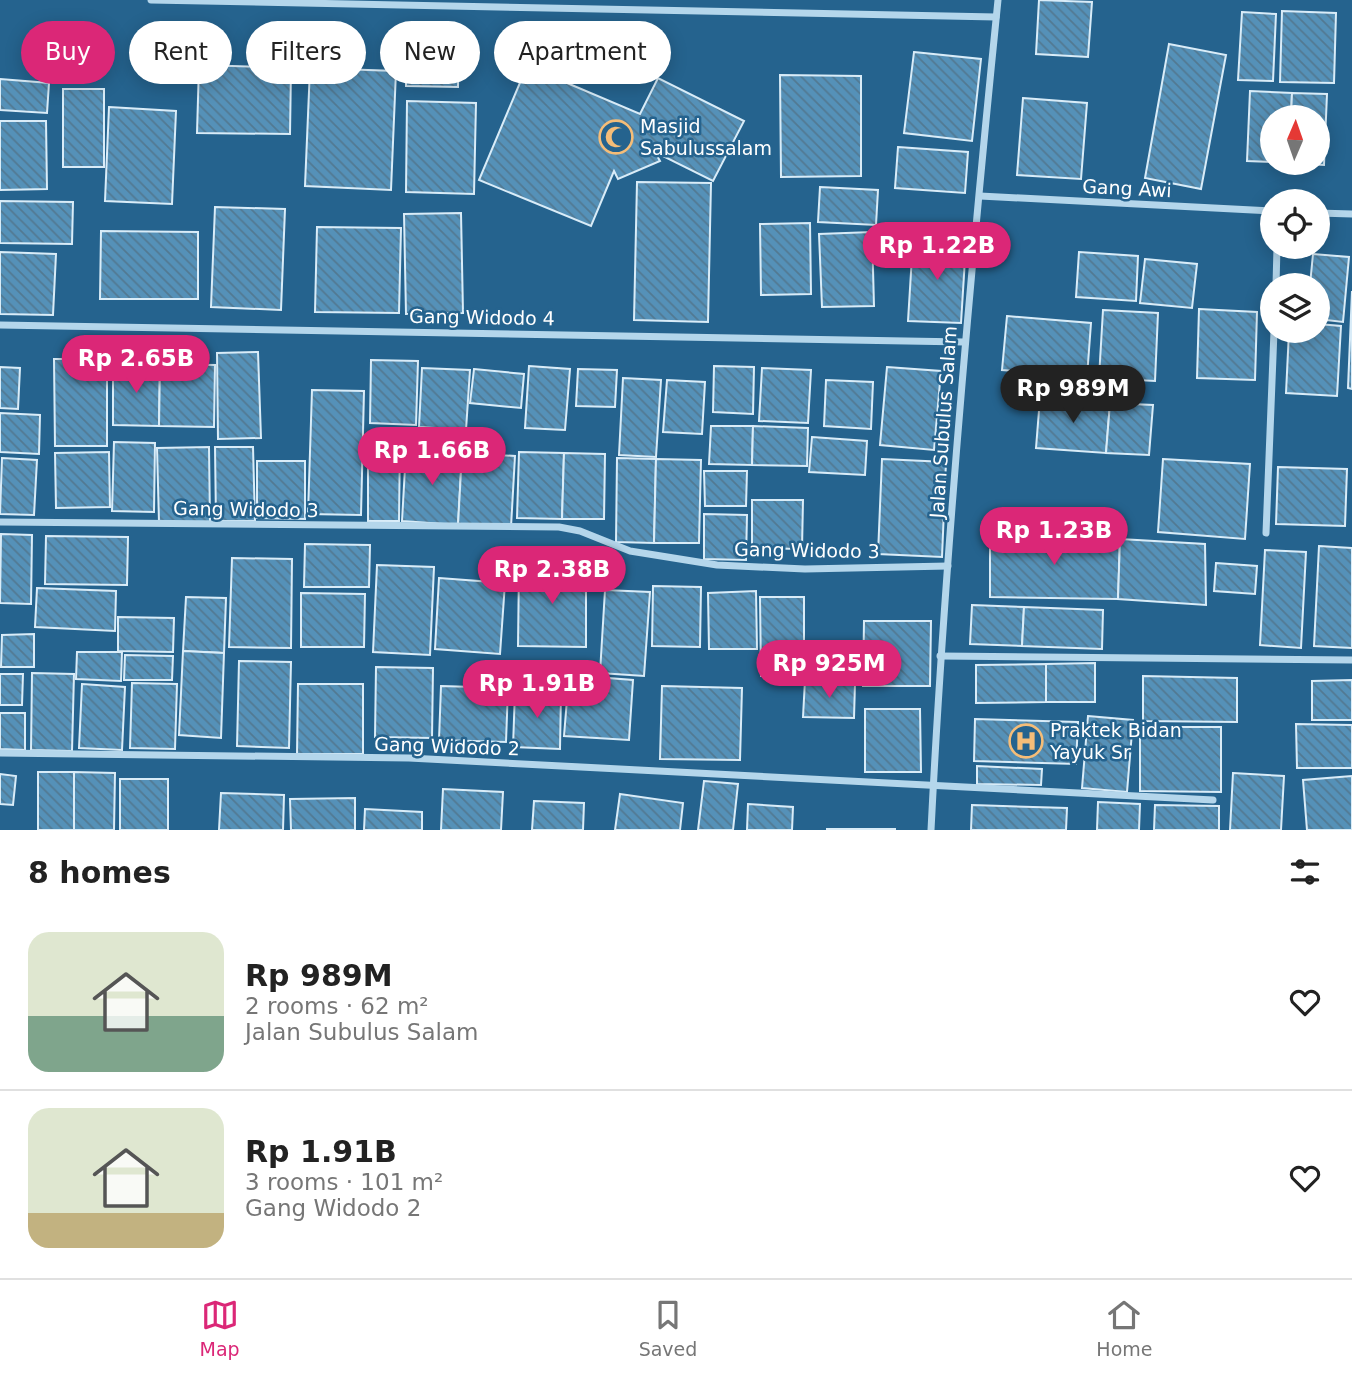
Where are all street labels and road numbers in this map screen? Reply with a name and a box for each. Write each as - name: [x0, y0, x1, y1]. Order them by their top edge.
- street label: Gang Awi: [1082, 175, 1172, 201]
- street label: Gang Widodo 4: [409, 305, 555, 329]
- street label: Jalan Subulus Salam: [925, 325, 961, 520]
- street label: Gang Widodo 3: [173, 497, 319, 521]
- street label: Gang Widodo 3: [734, 538, 880, 562]
- street label: Gang Widodo 2: [374, 732, 520, 760]

